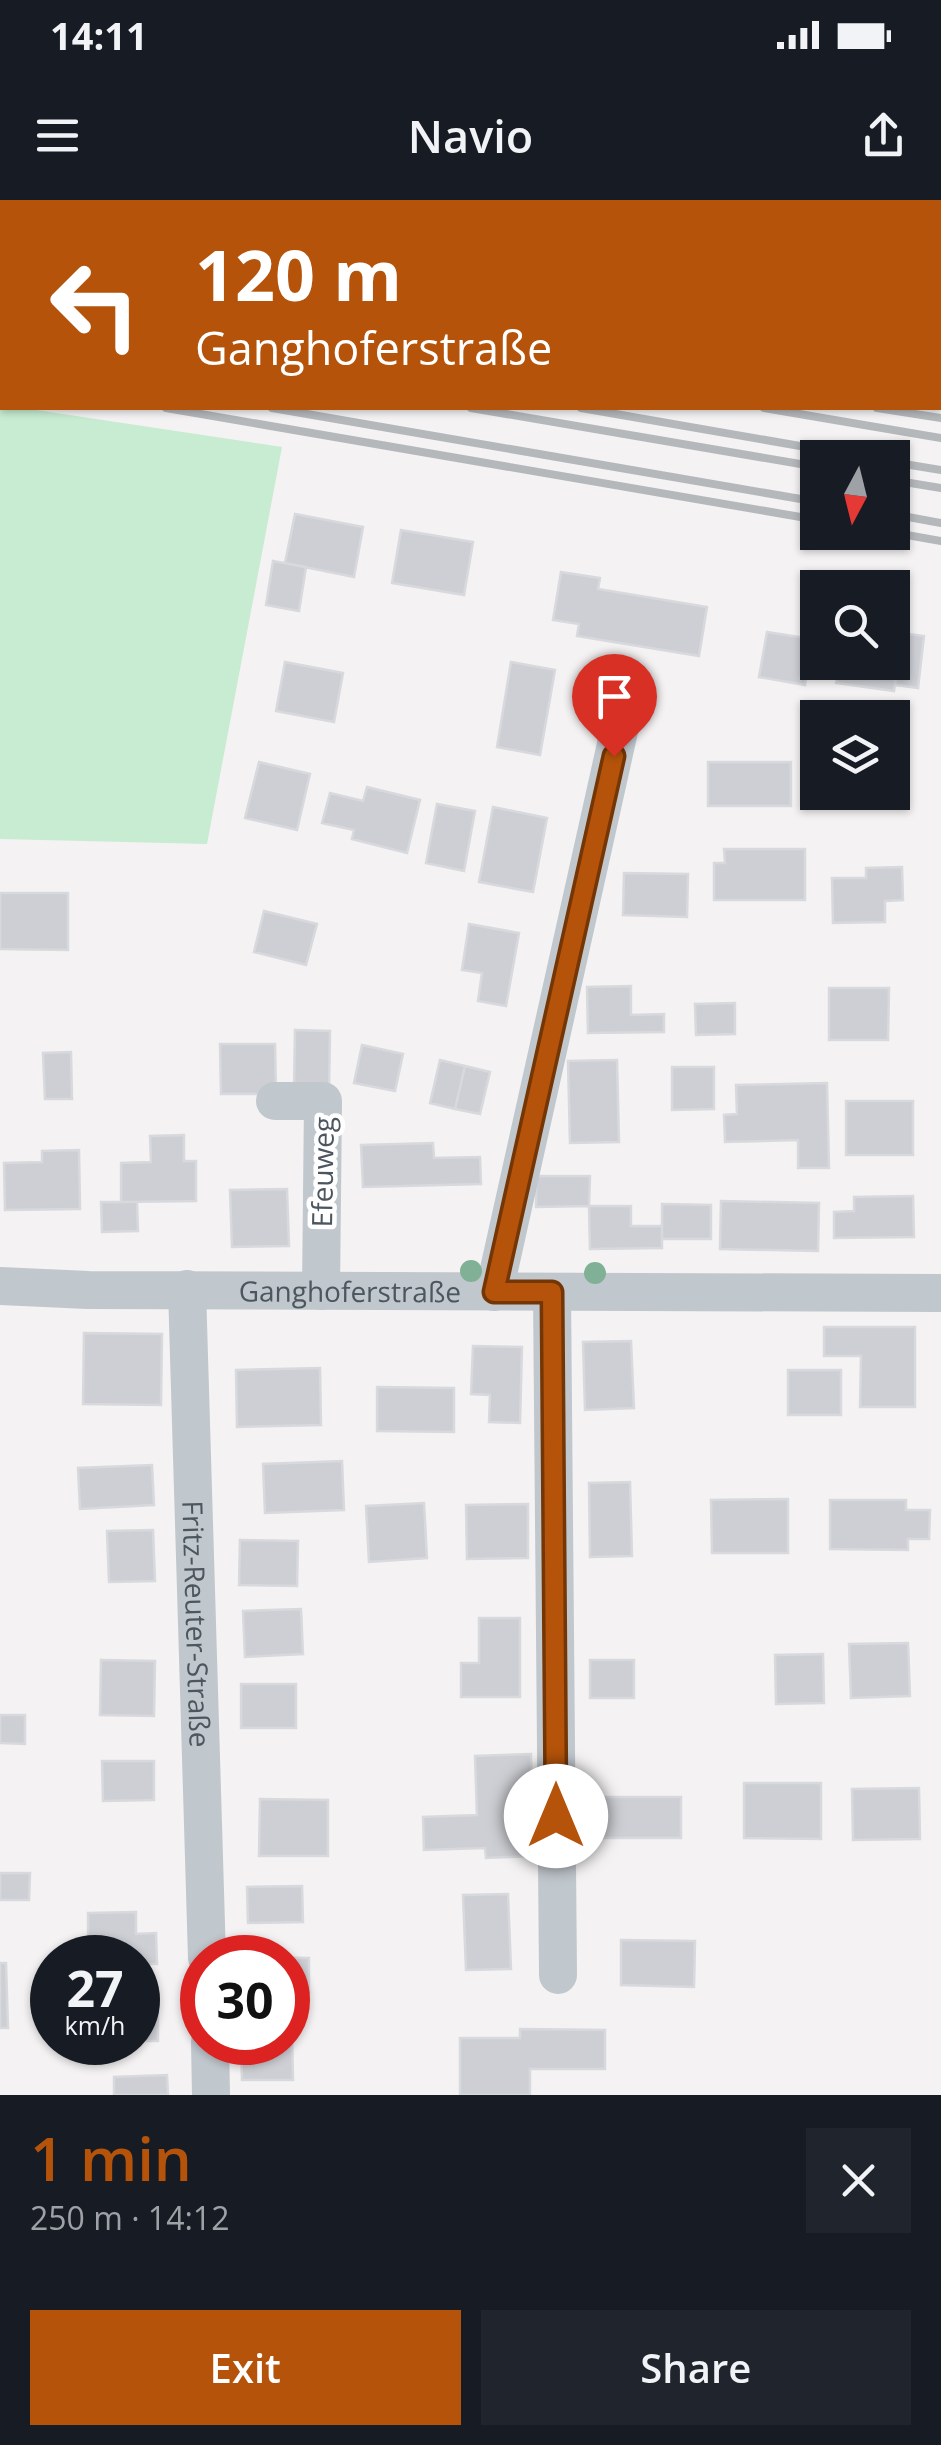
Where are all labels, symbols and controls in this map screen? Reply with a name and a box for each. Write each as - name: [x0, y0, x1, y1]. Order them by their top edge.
- text: 14:11: [50, 9, 148, 61]
- text: Navio: [408, 105, 533, 166]
- icon: menu: [30, 108, 85, 163]
- icon: share: [856, 108, 911, 163]
- text: 120 m: [195, 226, 402, 322]
- icon: left: [30, 240, 160, 370]
- text: Ganghoferstraße: [195, 317, 552, 378]
- north arrow: [800, 440, 910, 550]
- map controls: [800, 440, 910, 810]
- button: search: [800, 570, 910, 680]
- pin: [572, 654, 657, 757]
- icon: arrive: [587, 669, 642, 724]
- button: layers: [800, 700, 910, 810]
- street label: Efeuweg: [302, 1116, 342, 1228]
- street label: Ganghoferstraße: [239, 1272, 461, 1310]
- street label: Fritz-Reuter-Straße: [174, 1500, 220, 1748]
- position arrow: [504, 1764, 608, 1868]
- speed limit sign: 30: [180, 1935, 310, 2065]
- text: 27: [66, 1954, 124, 2022]
- text: km/h: [65, 2008, 125, 2042]
- text: 1 min: [30, 2117, 192, 2199]
- button: close: [806, 2128, 911, 2233]
- text: 250 m · 14:12: [30, 2196, 229, 2239]
- button: Exit: [30, 2310, 461, 2425]
- button: Share: [481, 2310, 911, 2425]

